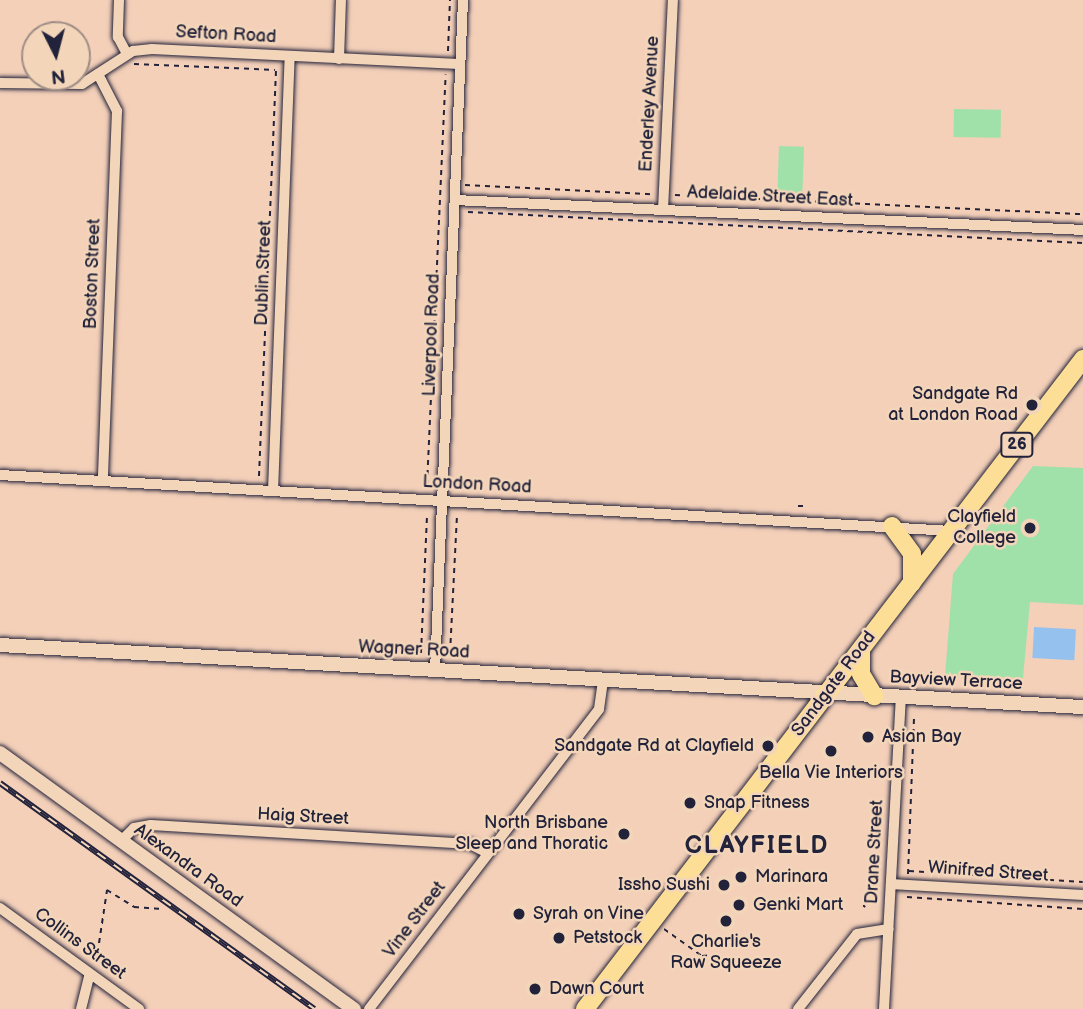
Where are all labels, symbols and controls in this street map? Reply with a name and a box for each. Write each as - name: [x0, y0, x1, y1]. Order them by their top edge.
- north arrow: [21, 21, 91, 91]
- street label: Sefton Road: [175, 22, 277, 48]
- street label: Enderley Avenue: [636, 35, 664, 173]
- text: N: [50, 63, 66, 88]
- street label: Adelaide Street East: [686, 182, 854, 212]
- street label: Boston Street: [80, 218, 106, 330]
- street label: Dublin Street: [251, 220, 277, 326]
- street label: Liverpool Road: [419, 273, 445, 397]
- place label: Sandgate Rd at London Road: [888, 384, 1018, 426]
- marker: Sandgate Rd at London Road: [1024, 397, 1040, 413]
- road number: 26: [1000, 432, 1034, 458]
- street label: London Road: [422, 471, 532, 499]
- place label: Clayfield College: [947, 507, 1016, 550]
- marker: Clayfield College: [1022, 520, 1038, 536]
- street label: Sandgate Road: [787, 627, 881, 741]
- street label: Wagner Road: [358, 636, 470, 664]
- street label: Bayview Terrace: [889, 667, 1023, 695]
- place label: Asian Bay: [882, 726, 961, 748]
- marker: Asian Bay: [860, 729, 876, 745]
- place label: Sandgate Rd at Clayfield: [554, 735, 754, 757]
- marker: Sandgate Rd at Clayfield: [760, 738, 776, 754]
- marker: Bella Vie Interiors: [823, 743, 839, 759]
- place label: Bella Vie Interiors: [759, 762, 903, 784]
- place label: Snap Fitness: [704, 792, 810, 814]
- marker: Snap Fitness: [682, 795, 698, 811]
- street label: Drane Street: [861, 799, 889, 905]
- street label: Haig Street: [256, 804, 350, 830]
- place label: North Brisbane Sleep and Thoratic: [455, 813, 608, 856]
- street label: Alexandra Road: [130, 819, 246, 913]
- marker: North Brisbane Sleep and Thoratic: [614, 824, 634, 844]
- district label: CLAYFIELD: [686, 832, 828, 860]
- street label: Winifred Street: [927, 857, 1049, 887]
- place label: Marinara: [755, 866, 828, 888]
- marker: Marinara: [733, 869, 749, 885]
- place label: Issho Sushi: [618, 874, 710, 896]
- street label: Vine Street: [379, 877, 451, 963]
- marker: Issho Sushi: [716, 877, 732, 893]
- place label: Genki Mart: [753, 894, 843, 916]
- marker: Genki Mart: [731, 897, 747, 913]
- street label: Collins Street: [30, 903, 130, 985]
- place label: Syrah on Vine: [533, 903, 645, 925]
- marker: Syrah on Vine: [511, 906, 527, 922]
- marker: Charlie's Raw Squeeze: [718, 913, 734, 929]
- place label: Petstock: [573, 927, 642, 949]
- marker: Petstock: [551, 930, 567, 946]
- place label: Charlie's Raw Squeeze: [670, 932, 782, 974]
- place label: Dawn Court: [549, 978, 644, 1000]
- marker: Dawn Court: [527, 981, 543, 997]

